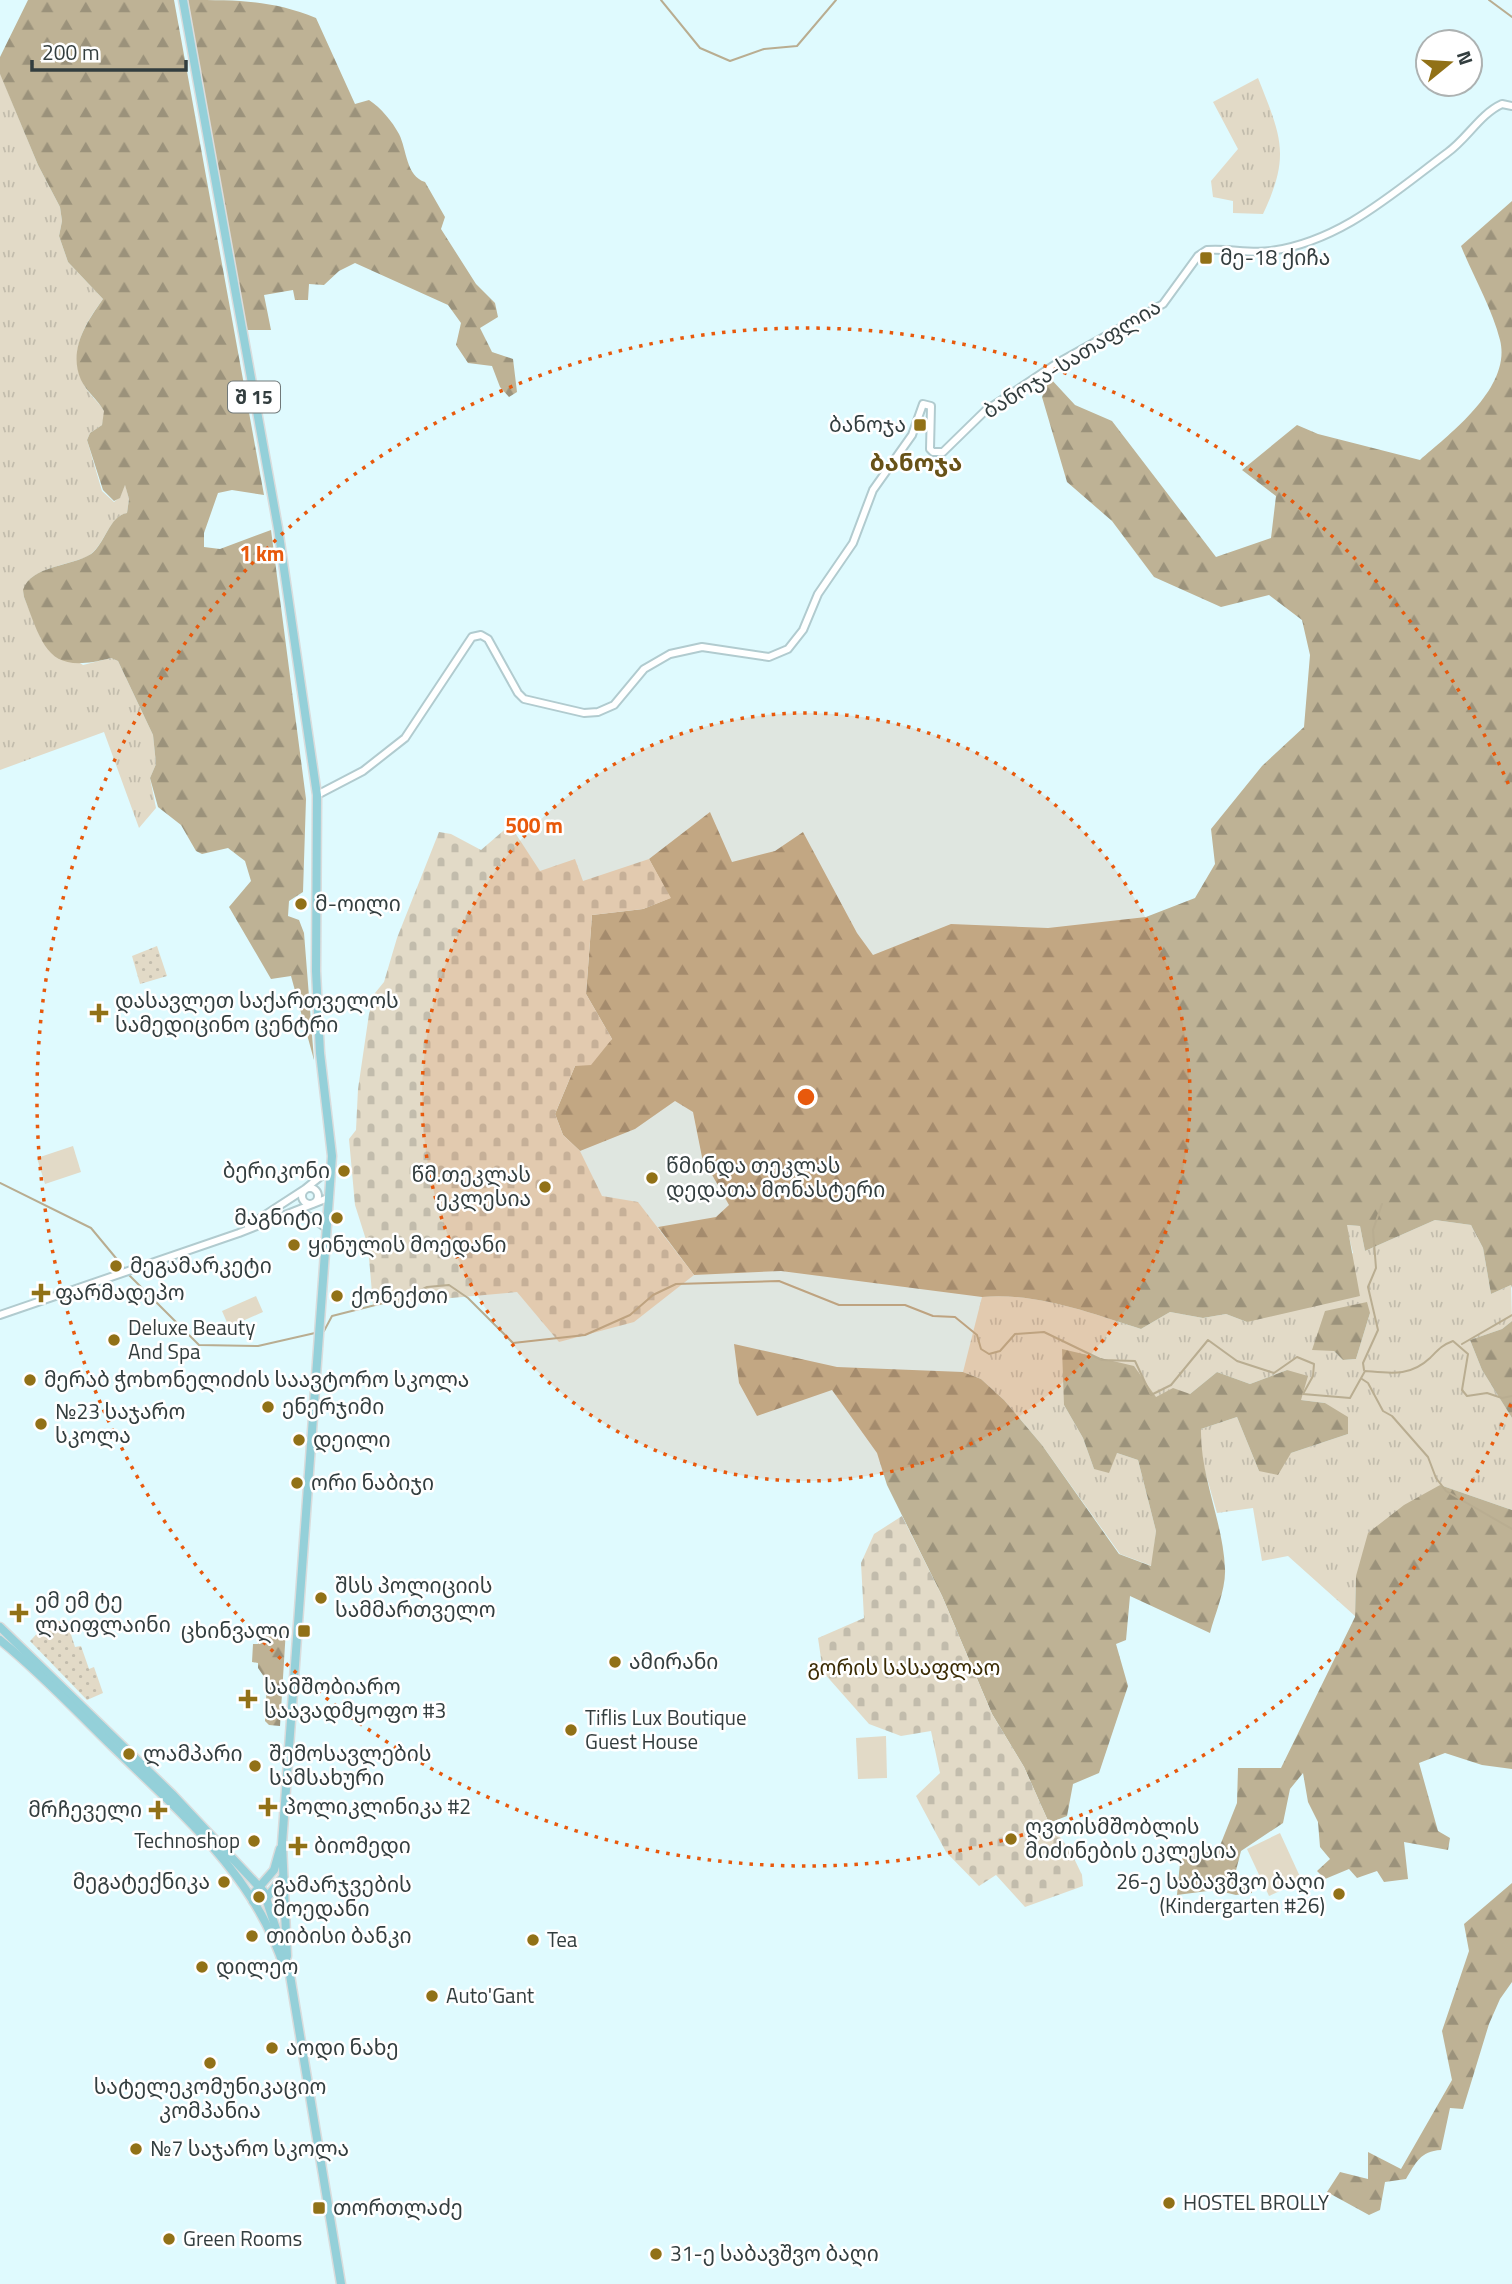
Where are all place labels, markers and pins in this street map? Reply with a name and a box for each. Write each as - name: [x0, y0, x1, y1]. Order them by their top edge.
- place label: მე-18 ქიჩა: [1220, 241, 1330, 273]
- marker: მე-18 ქიჩა: [1198, 250, 1214, 266]
- place label: ბანოჯა: [829, 408, 906, 440]
- marker: ბანოჯა: [912, 417, 928, 433]
- place label: მ-ოილი: [315, 887, 401, 919]
- marker: მ-ოილი: [293, 896, 309, 912]
- place label: დასავლეთ საქართველოს სამედიცინო ცენტრი: [115, 984, 399, 1040]
- marker: დასავლეთ საქართველოს სამედიცინო ცენტრი: [89, 1003, 109, 1023]
- centre of rings: [794, 1085, 818, 1109]
- place label: წმინდა თეკლას დედათა მონასტერი: [666, 1149, 885, 1205]
- place label: ბერიკონი: [223, 1154, 330, 1186]
- place label: წმ.თეკლას ეკლესია: [411, 1158, 531, 1214]
- marker: ბერიკონი: [336, 1163, 352, 1179]
- marker: წმინდა თეკლას დედათა მონასტერი: [644, 1170, 660, 1186]
- marker: წმ.თეკლას ეკლესია: [537, 1179, 553, 1195]
- place label: მაგნიტი: [234, 1201, 323, 1233]
- marker: მაგნიტი: [329, 1210, 345, 1226]
- place label: ყინულის მოედანი: [308, 1228, 507, 1260]
- marker: ყინულის მოედანი: [286, 1237, 302, 1253]
- place label: მეგამარკეტი: [130, 1249, 272, 1281]
- marker: მეგამარკეტი: [108, 1258, 124, 1274]
- place label: ფარმადეპო: [55, 1276, 185, 1308]
- place label: ქონექთი: [351, 1279, 448, 1311]
- marker: ფარმადეპო: [33, 1285, 49, 1301]
- marker: ქონექთი: [329, 1288, 345, 1304]
- place label: Deluxe Beauty And Spa: [128, 1311, 255, 1367]
- marker: Deluxe Beauty And Spa: [106, 1332, 122, 1348]
- place label: მერაბ ჭოხონელიძის საავტორო სკოლა: [44, 1363, 469, 1395]
- marker: მერაბ ჭოხონელიძის საავტორო სკოლა: [22, 1372, 38, 1388]
- place label: ენერჯიმი: [282, 1390, 384, 1422]
- place label: №23 საჯარო სკოლა: [55, 1395, 185, 1451]
- marker: ენერჯიმი: [260, 1399, 276, 1415]
- marker: №23 საჯარო სკოლა: [33, 1416, 49, 1432]
- place label: დეილი: [313, 1423, 391, 1455]
- marker: დეილი: [291, 1432, 307, 1448]
- place label: ორი ნაბიჯი: [311, 1466, 434, 1498]
- marker: ორი ნაბიჯი: [289, 1475, 305, 1491]
- place label: შსს პოლიციის სამმართველო: [335, 1569, 496, 1625]
- place label: ემ ემ ტე ლაიფლაინი: [35, 1584, 171, 1640]
- marker: შსს პოლიციის სამმართველო: [313, 1590, 329, 1606]
- marker: ემ ემ ტე ლაიფლაინი: [9, 1603, 29, 1623]
- place label: ცხინვალი: [181, 1614, 290, 1646]
- marker: ცხინვალი: [296, 1623, 312, 1639]
- place label: ამირანი: [629, 1645, 718, 1677]
- marker: ამირანი: [607, 1654, 623, 1670]
- place label: სამშობიარო საავადმყოფო #3: [264, 1670, 446, 1726]
- marker: სამშობიარო საავადმყოფო #3: [238, 1689, 258, 1709]
- place label: Tiflis Lux Boutique Guest House: [585, 1701, 747, 1757]
- marker: Tiflis Lux Boutique Guest House: [563, 1722, 579, 1738]
- place label: ლამპარი: [143, 1737, 243, 1769]
- place label: შემოსავლების სამსახური: [269, 1737, 432, 1793]
- marker: ლამპარი: [121, 1746, 137, 1762]
- marker: შემოსავლების სამსახური: [247, 1758, 263, 1774]
- place label: პოლიკლინიკა #2: [284, 1790, 471, 1822]
- place label: მრჩეველი: [28, 1793, 142, 1825]
- marker: პოლიკლინიკა #2: [258, 1797, 278, 1817]
- marker: მრჩეველი: [148, 1800, 168, 1820]
- place label: ღვთისმშობლის მიძინების ეკლესია: [1025, 1810, 1237, 1866]
- place label: Technoshop: [134, 1824, 240, 1856]
- place label: ბიომედი: [314, 1829, 411, 1861]
- marker: ღვთისმშობლის მიძინების ეკლესია: [1003, 1831, 1019, 1847]
- marker: Technoshop: [246, 1833, 262, 1849]
- marker: ბიომედი: [288, 1836, 308, 1856]
- place label: მეგატექნიკა: [73, 1865, 210, 1897]
- place label: 26-ე საბავშვო ბაღი (Kindergarten #26): [1116, 1865, 1325, 1921]
- place label: გამარჯვების მოედანი: [273, 1868, 412, 1924]
- marker: მეგატექნიკა: [216, 1874, 232, 1890]
- marker: 26-ე საბავშვო ბაღი (Kindergarten #26): [1331, 1886, 1347, 1902]
- marker: გამარჯვების მოედანი: [251, 1889, 267, 1905]
- place label: თიბისი ბანკი: [266, 1919, 412, 1951]
- place label: Tea: [547, 1923, 578, 1955]
- marker: თიბისი ბანკი: [244, 1928, 260, 1944]
- marker: Tea: [525, 1932, 541, 1948]
- place label: დილეო: [216, 1950, 298, 1982]
- marker: დილეო: [194, 1959, 210, 1975]
- place label: Auto'Gant: [446, 1979, 535, 2011]
- marker: Auto'Gant: [424, 1988, 440, 2004]
- place label: აოდი ნახე: [286, 2031, 399, 2063]
- marker: აოდი ნახე: [264, 2040, 280, 2056]
- marker: სატელეკომუნიკაციო კომპანია: [202, 2055, 218, 2071]
- place label: სატელეკომუნიკაციო კომპანია: [94, 2070, 326, 2126]
- place label: №7 საჯარო სკოლა: [150, 2132, 349, 2164]
- marker: №7 საჯარო სკოლა: [128, 2141, 144, 2157]
- place label: HOSTEL BROLLY: [1183, 2186, 1330, 2218]
- place label: თორთლაძე: [333, 2191, 463, 2223]
- marker: HOSTEL BROLLY: [1161, 2195, 1177, 2211]
- marker: თორთლაძე: [311, 2200, 327, 2216]
- place label: Green Rooms: [183, 2222, 302, 2254]
- marker: Green Rooms: [161, 2231, 177, 2247]
- place label: 31-ე საბავშვო ბაღი: [670, 2237, 879, 2269]
- marker: 31-ე საბავშვო ბაღი: [648, 2246, 664, 2262]

